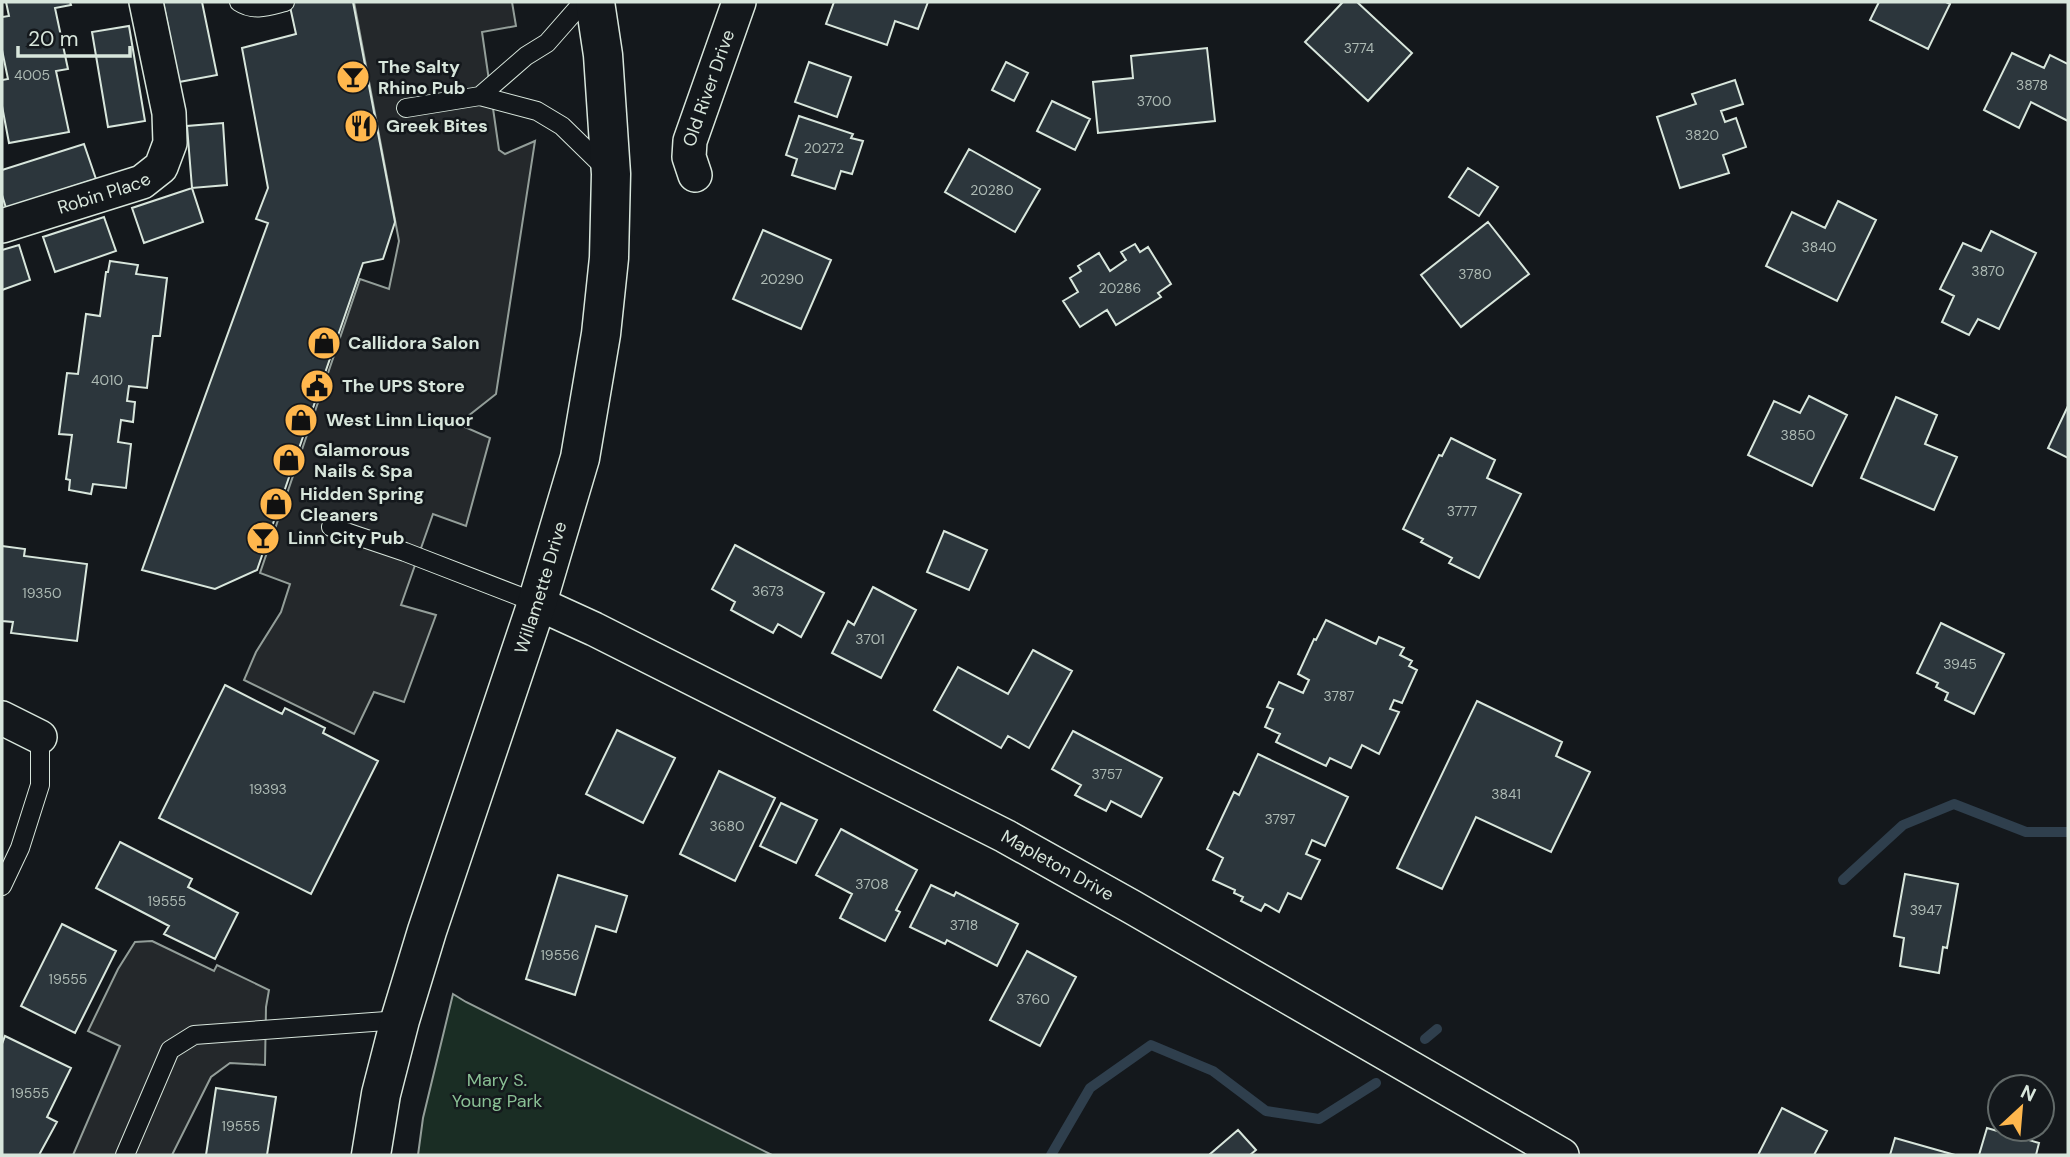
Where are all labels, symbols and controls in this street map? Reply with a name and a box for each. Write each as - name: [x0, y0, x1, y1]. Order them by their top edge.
- scale bar: [18, 14, 130, 58]
- text: 20 m: [28, 25, 79, 53]
- street label: Old River Drive: [677, 26, 740, 150]
- house number: 3774: [1344, 39, 1375, 57]
- place label: The Salty Rhino Pub: [378, 55, 466, 100]
- bar icon: The Salty Rhino Pub: [334, 58, 372, 96]
- house number: 4005: [14, 66, 50, 84]
- house number: 3878: [2016, 76, 2048, 94]
- house number: 3700: [1137, 92, 1171, 110]
- restaurant icon: Greek Bites: [342, 107, 380, 145]
- place label: Greek Bites: [386, 114, 488, 138]
- house number: 3820: [1685, 126, 1719, 144]
- house number: 20272: [804, 139, 844, 157]
- street label: Robin Place: [55, 167, 156, 220]
- house number: 20280: [970, 181, 1014, 199]
- house number: 3840: [1802, 238, 1836, 256]
- house number: 3870: [1971, 262, 2005, 280]
- house number: 3780: [1458, 265, 1492, 283]
- house number: 20290: [760, 270, 804, 288]
- house number: 20286: [1099, 279, 1141, 297]
- shop icon: Callidora Salon: [305, 324, 343, 362]
- place label: Callidora Salon: [348, 331, 480, 355]
- public building icon: The UPS Store: [298, 367, 336, 405]
- house number: 4010: [91, 371, 123, 389]
- place label: The UPS Store: [342, 374, 465, 398]
- shop icon: West Linn Liquor: [282, 401, 320, 439]
- place label: West Linn Liquor: [326, 408, 473, 432]
- house number: 3850: [1781, 426, 1815, 444]
- place label: Glamorous Nails & Spa: [314, 438, 413, 483]
- shop icon: Glamorous Nails & Spa: [270, 441, 308, 479]
- place label: Hidden Spring Cleaners: [300, 482, 424, 527]
- shop icon: Hidden Spring Cleaners: [257, 485, 295, 523]
- house number: 3777: [1447, 502, 1477, 520]
- bar icon: Linn City Pub: [244, 519, 282, 557]
- street label: Willamette Drive: [509, 519, 572, 657]
- place label: Linn City Pub: [288, 526, 404, 550]
- house number: 3673: [752, 582, 784, 600]
- house number: 19350: [22, 584, 62, 602]
- house number: 3701: [855, 630, 885, 648]
- house number: 3945: [1943, 655, 1977, 673]
- house number: 3787: [1324, 687, 1354, 705]
- house number: 3757: [1092, 765, 1122, 783]
- house number: 19393: [249, 780, 287, 798]
- house number: 3841: [1491, 785, 1521, 803]
- house number: 3797: [1264, 810, 1296, 828]
- house number: 3680: [709, 817, 745, 835]
- street label: Mapleton Drive: [997, 824, 1118, 906]
- house number: 3708: [855, 875, 889, 893]
- house number: 19555: [148, 892, 186, 910]
- house number: 3947: [1910, 901, 1942, 919]
- house number: 3718: [950, 916, 978, 934]
- house number: 19556: [540, 946, 580, 964]
- house number: 19555: [49, 970, 87, 988]
- house number: 3760: [1016, 990, 1050, 1008]
- park label: Mary S. Young Park: [452, 1068, 542, 1113]
- north arrow: [1986, 1073, 2056, 1143]
- text: N: [2017, 1079, 2040, 1107]
- house number: 19555: [11, 1084, 49, 1102]
- house number: 19555: [222, 1117, 260, 1135]

